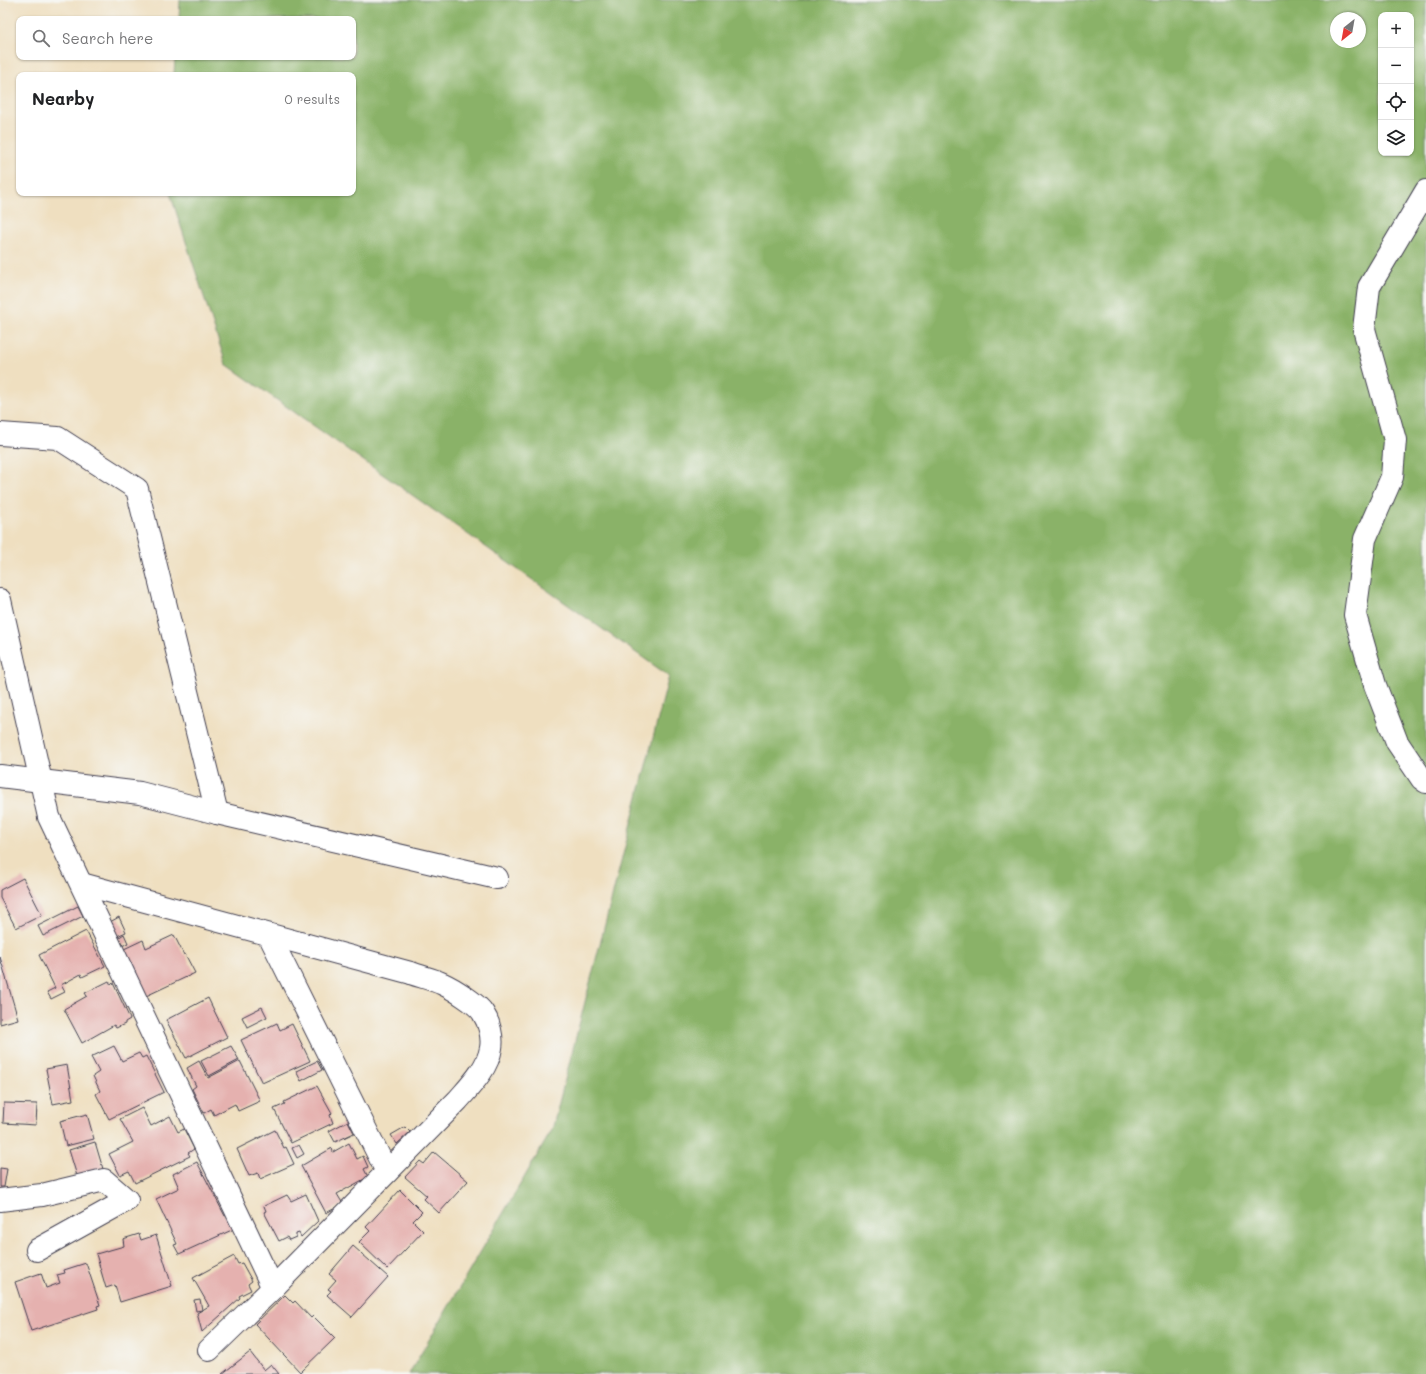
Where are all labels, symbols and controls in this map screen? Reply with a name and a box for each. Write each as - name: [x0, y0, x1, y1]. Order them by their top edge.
- north arrow: [1330, 12, 1366, 48]
- map controls: [1378, 12, 1414, 156]
- button: +: [1378, 12, 1414, 48]
- search box: [16, 16, 356, 60]
- icon: search: [30, 27, 52, 49]
- text: Search here: [62, 28, 153, 48]
- button: −: [1378, 48, 1414, 84]
- button: locate: [1378, 84, 1414, 120]
- text: Nearby: [32, 87, 94, 109]
- text: 0 results: [285, 90, 340, 107]
- button: layers: [1378, 120, 1414, 156]

